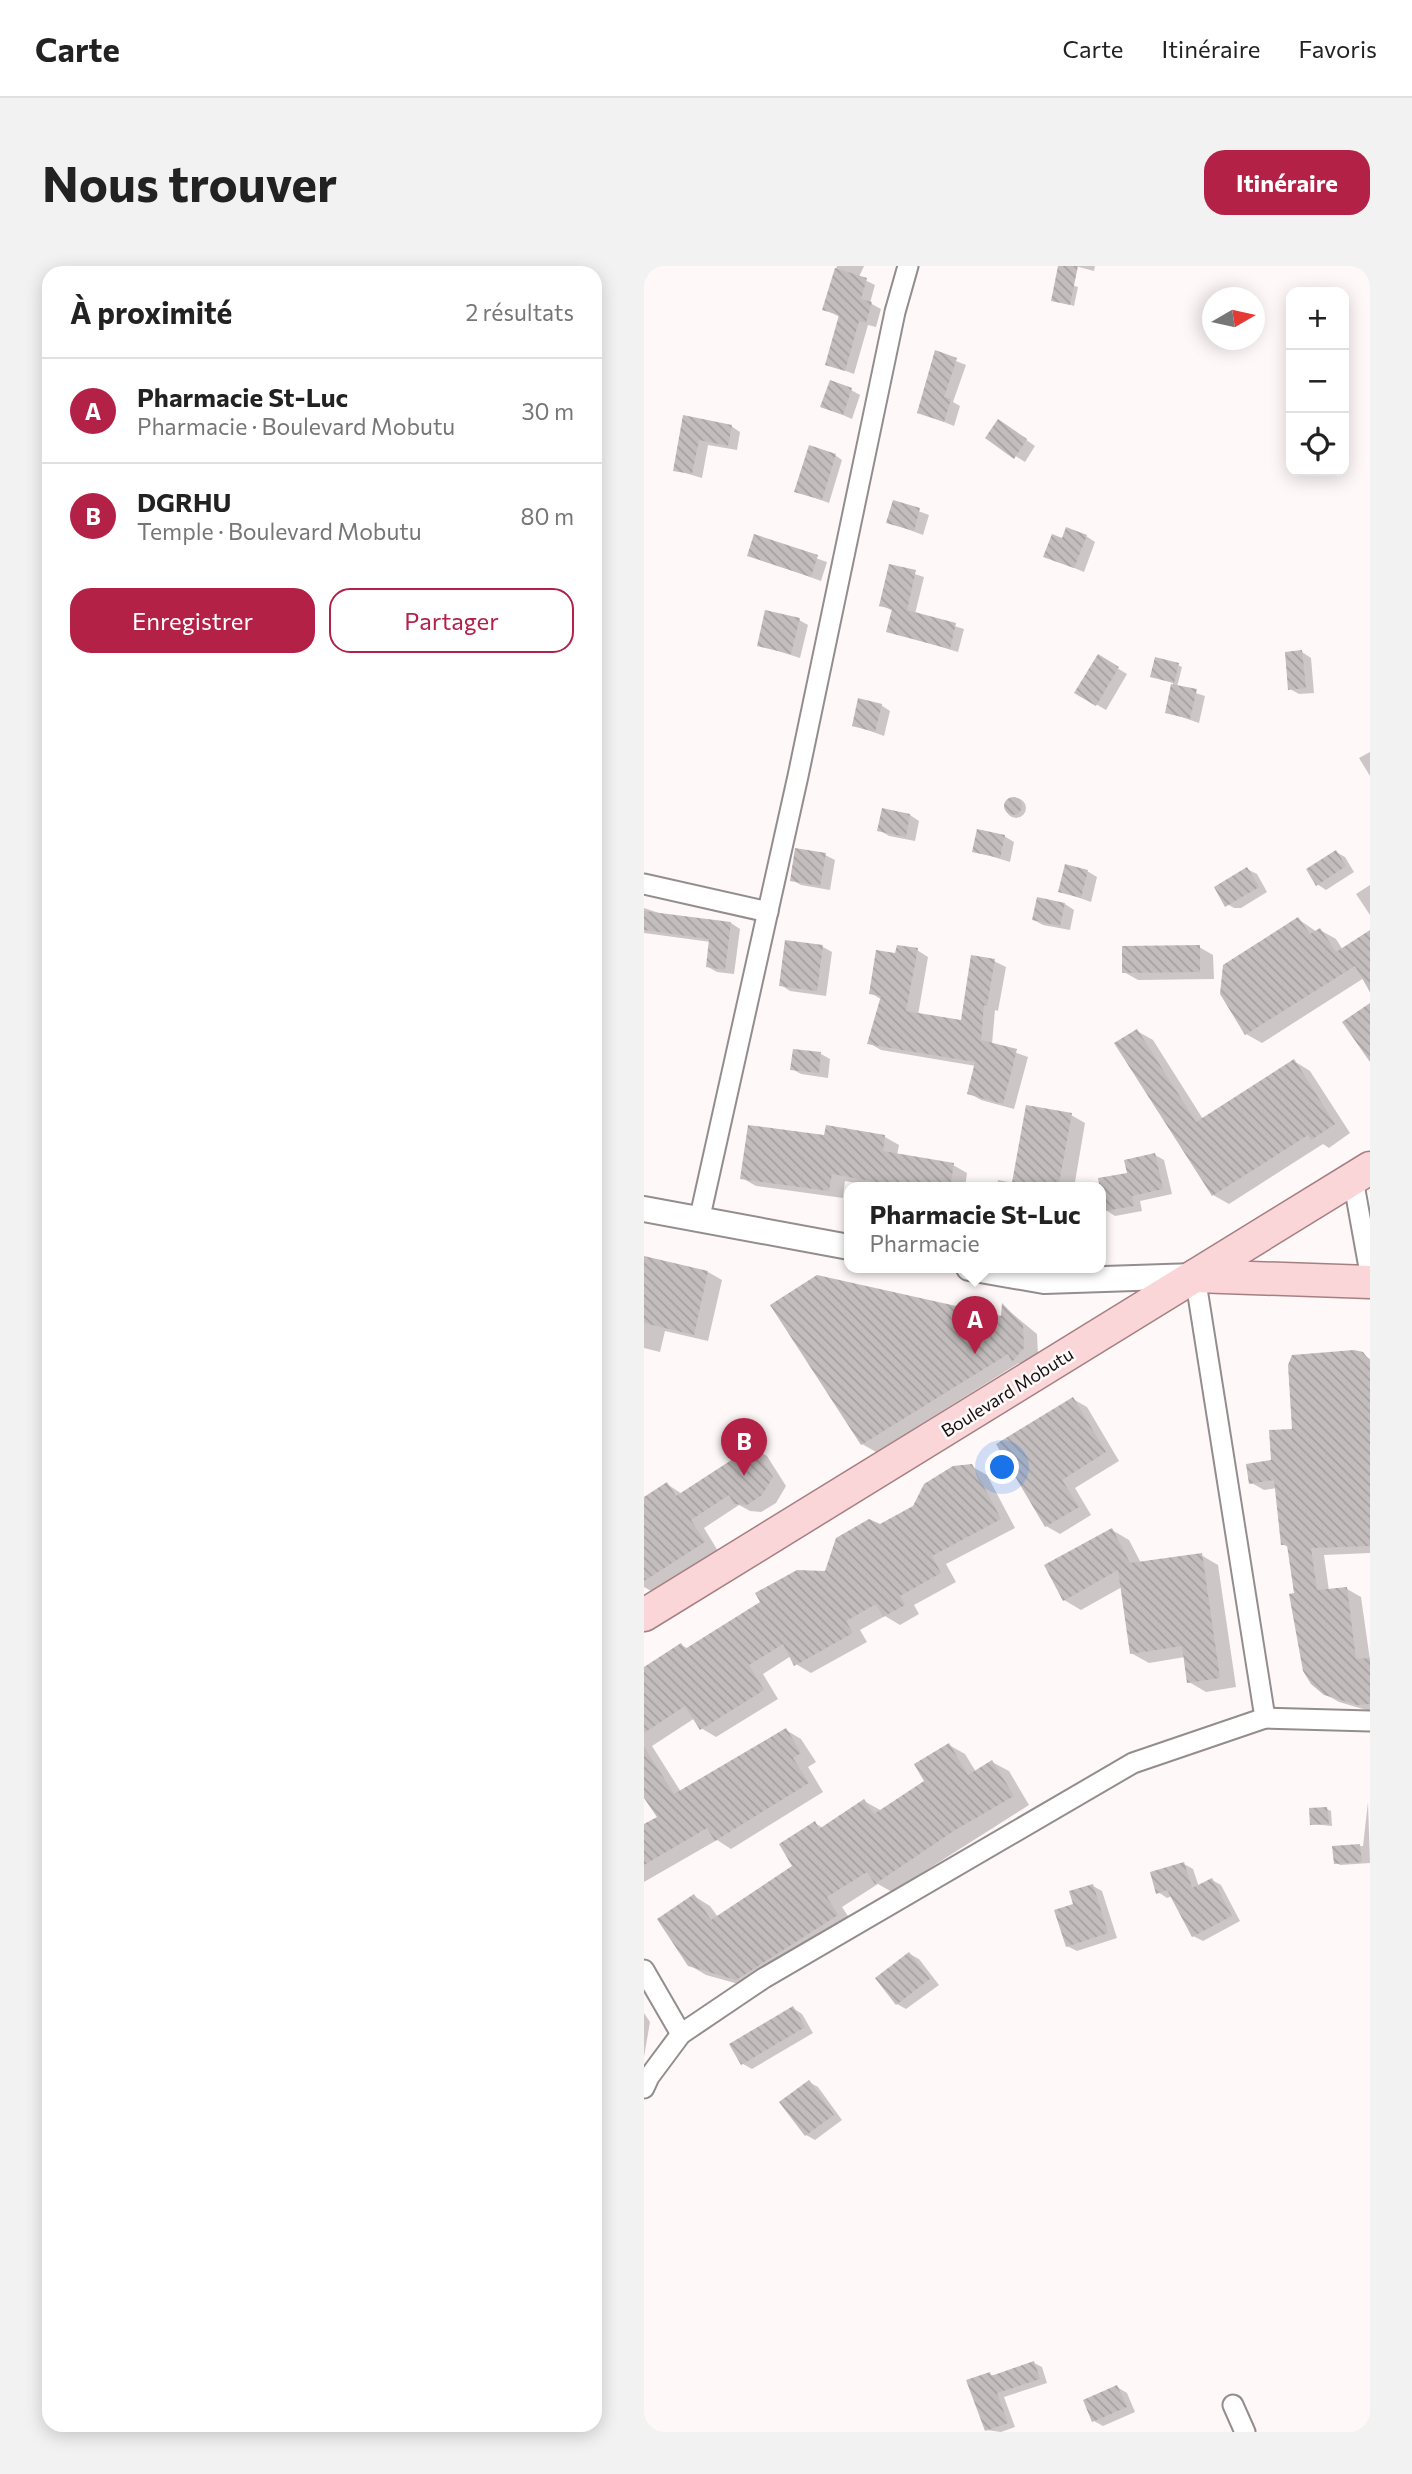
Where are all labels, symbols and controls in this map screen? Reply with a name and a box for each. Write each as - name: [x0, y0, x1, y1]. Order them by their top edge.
- text: Carte: [35, 28, 120, 69]
- text: Carte: [1063, 34, 1124, 63]
- text: Itinéraire: [1162, 34, 1261, 63]
- text: Favoris: [1299, 34, 1377, 63]
- button: Itinéraire: [1204, 150, 1370, 215]
- text: Nous trouver: [42, 152, 337, 212]
- north arrow: [1202, 287, 1265, 350]
- map controls: [1286, 287, 1349, 476]
- button: +: [1286, 287, 1349, 350]
- text: À proximité: [70, 293, 232, 330]
- text: 2 résultats: [465, 298, 574, 326]
- button: −: [1286, 350, 1349, 413]
- text: Pharmacie St-Luc: [137, 381, 348, 412]
- text: A: [85, 397, 101, 425]
- text: 30 m: [521, 397, 574, 425]
- text: Pharmacie · Boulevard Mobutu: [137, 412, 455, 440]
- button: locate: [1286, 413, 1349, 476]
- text: DGRHU: [137, 486, 231, 517]
- text: B: [85, 502, 101, 530]
- text: 80 m: [521, 502, 574, 530]
- text: Temple · Boulevard Mobutu: [137, 517, 422, 545]
- button: Enregistrer: [70, 588, 315, 653]
- button: Partager: [329, 588, 574, 653]
- popup: [844, 1182, 1106, 1273]
- text: Pharmacie St-Luc: [869, 1198, 1081, 1229]
- text: Pharmacie: [869, 1229, 980, 1257]
- pin: A: [952, 1296, 998, 1354]
- street label: Boulevard Mobutu: [937, 1343, 1077, 1441]
- pin: B: [721, 1418, 767, 1476]
- your location: [985, 1450, 1019, 1484]

